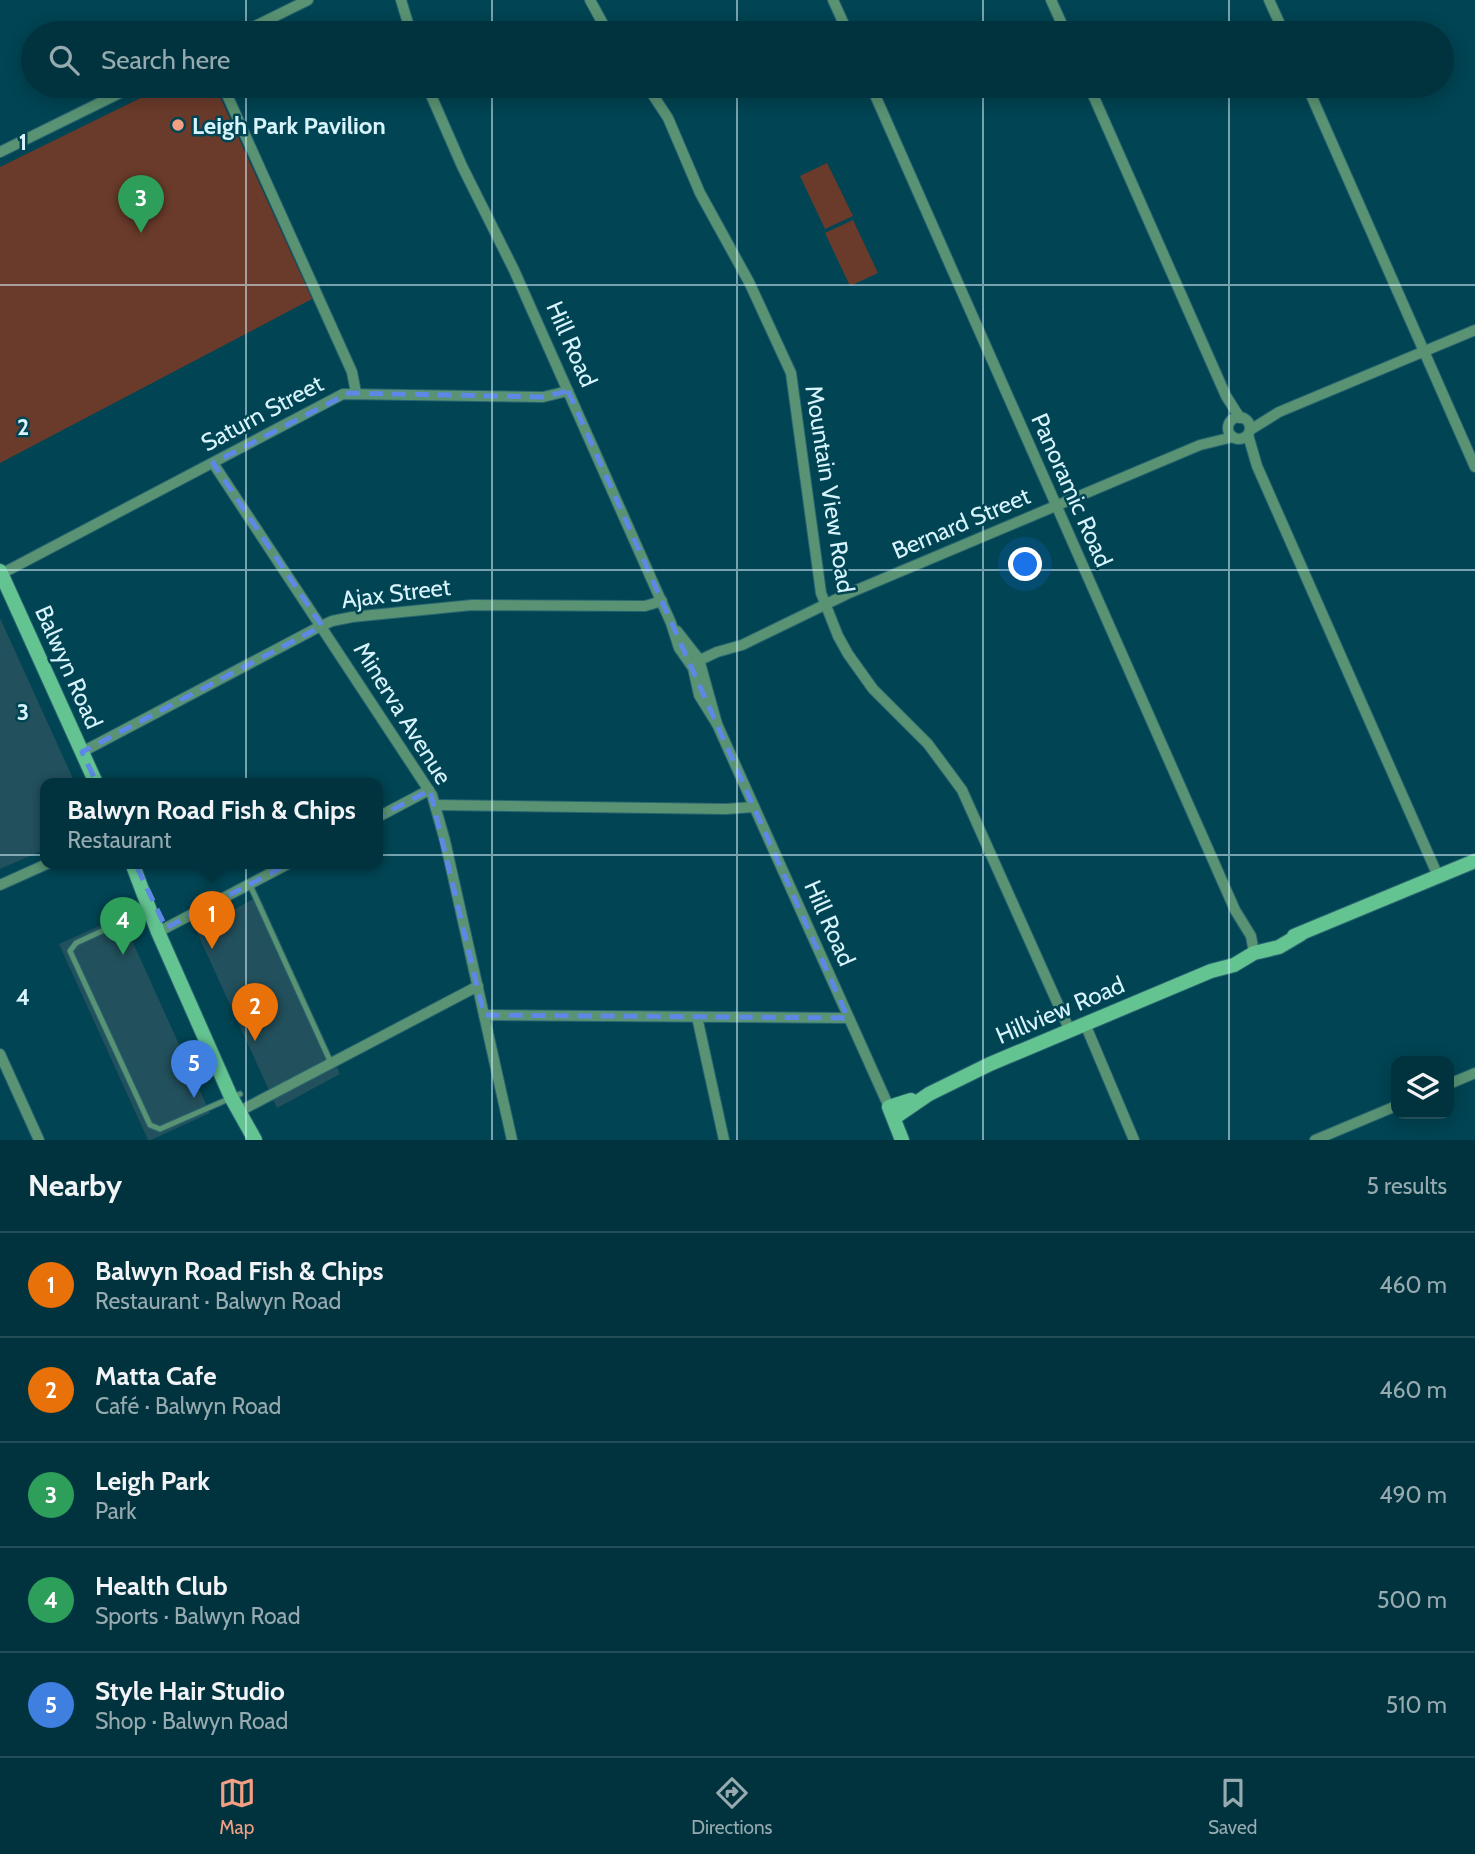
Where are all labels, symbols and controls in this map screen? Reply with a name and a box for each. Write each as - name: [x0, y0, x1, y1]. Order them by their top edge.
- search box: [21, 21, 1454, 98]
- icon: search: [45, 41, 83, 79]
- text: Search here: [101, 44, 230, 76]
- place label: Leigh Park Pavilion: [192, 111, 386, 140]
- marker: Leigh Park Pavilion: [170, 117, 186, 133]
- text: 1: [19, 128, 27, 156]
- pin: 3: [118, 175, 164, 233]
- street label: Hill Road: [540, 297, 604, 391]
- street label: Saturn Street: [196, 369, 328, 457]
- street label: Mountain View Road: [799, 383, 861, 595]
- street label: Panoramic Road: [1025, 409, 1119, 571]
- text: 2: [17, 413, 29, 441]
- street label: Bernard Street: [888, 481, 1034, 565]
- your location: [1008, 547, 1042, 581]
- street label: Ajax Street: [340, 572, 452, 614]
- street label: Balwyn Road: [29, 601, 109, 733]
- street label: Minerva Avenue: [348, 636, 458, 790]
- text: 3: [17, 698, 29, 726]
- popup: [40, 778, 383, 869]
- text: Balwyn Road Fish & Chips: [67, 794, 356, 826]
- text: Restaurant: [67, 826, 171, 854]
- street label: Hill Road: [798, 876, 862, 970]
- pin: 1: [189, 891, 235, 949]
- pin: 4: [100, 897, 146, 955]
- street label: Hillview Road: [991, 970, 1129, 1050]
- text: 4: [16, 983, 30, 1011]
- pin: 2: [232, 983, 278, 1041]
- pin: 5: [171, 1040, 217, 1098]
- map controls: [1391, 1056, 1454, 1119]
- button: layers: [1391, 1056, 1454, 1119]
- text: Nearby: [28, 1167, 122, 1204]
- text: 5 results: [1366, 1172, 1447, 1200]
- text: Balwyn Road Fish & Chips: [95, 1255, 384, 1287]
- text: 1: [47, 1271, 55, 1299]
- text: 460 m: [1379, 1271, 1447, 1299]
- text: Restaurant · Balwyn Road: [95, 1287, 341, 1315]
- text: Matta Cafe: [95, 1360, 217, 1392]
- text: 2: [45, 1376, 57, 1404]
- text: 460 m: [1379, 1376, 1447, 1404]
- text: Café · Balwyn Road: [95, 1392, 281, 1420]
- text: Leigh Park: [95, 1465, 210, 1497]
- text: 3: [45, 1481, 57, 1509]
- text: 490 m: [1379, 1481, 1447, 1509]
- text: Park: [95, 1497, 136, 1525]
- text: Health Club: [95, 1570, 228, 1602]
- text: 4: [44, 1586, 58, 1614]
- text: 500 m: [1377, 1586, 1447, 1614]
- text: Sports · Balwyn Road: [95, 1602, 300, 1630]
- text: Style Hair Studio: [95, 1675, 285, 1707]
- text: 5: [45, 1691, 57, 1719]
- text: 510 m: [1386, 1691, 1447, 1719]
- text: Shop · Balwyn Road: [95, 1707, 288, 1735]
- tab: Map: [218, 1774, 256, 1839]
- tab: Directions: [691, 1774, 772, 1839]
- tab: Saved: [1208, 1774, 1257, 1839]

